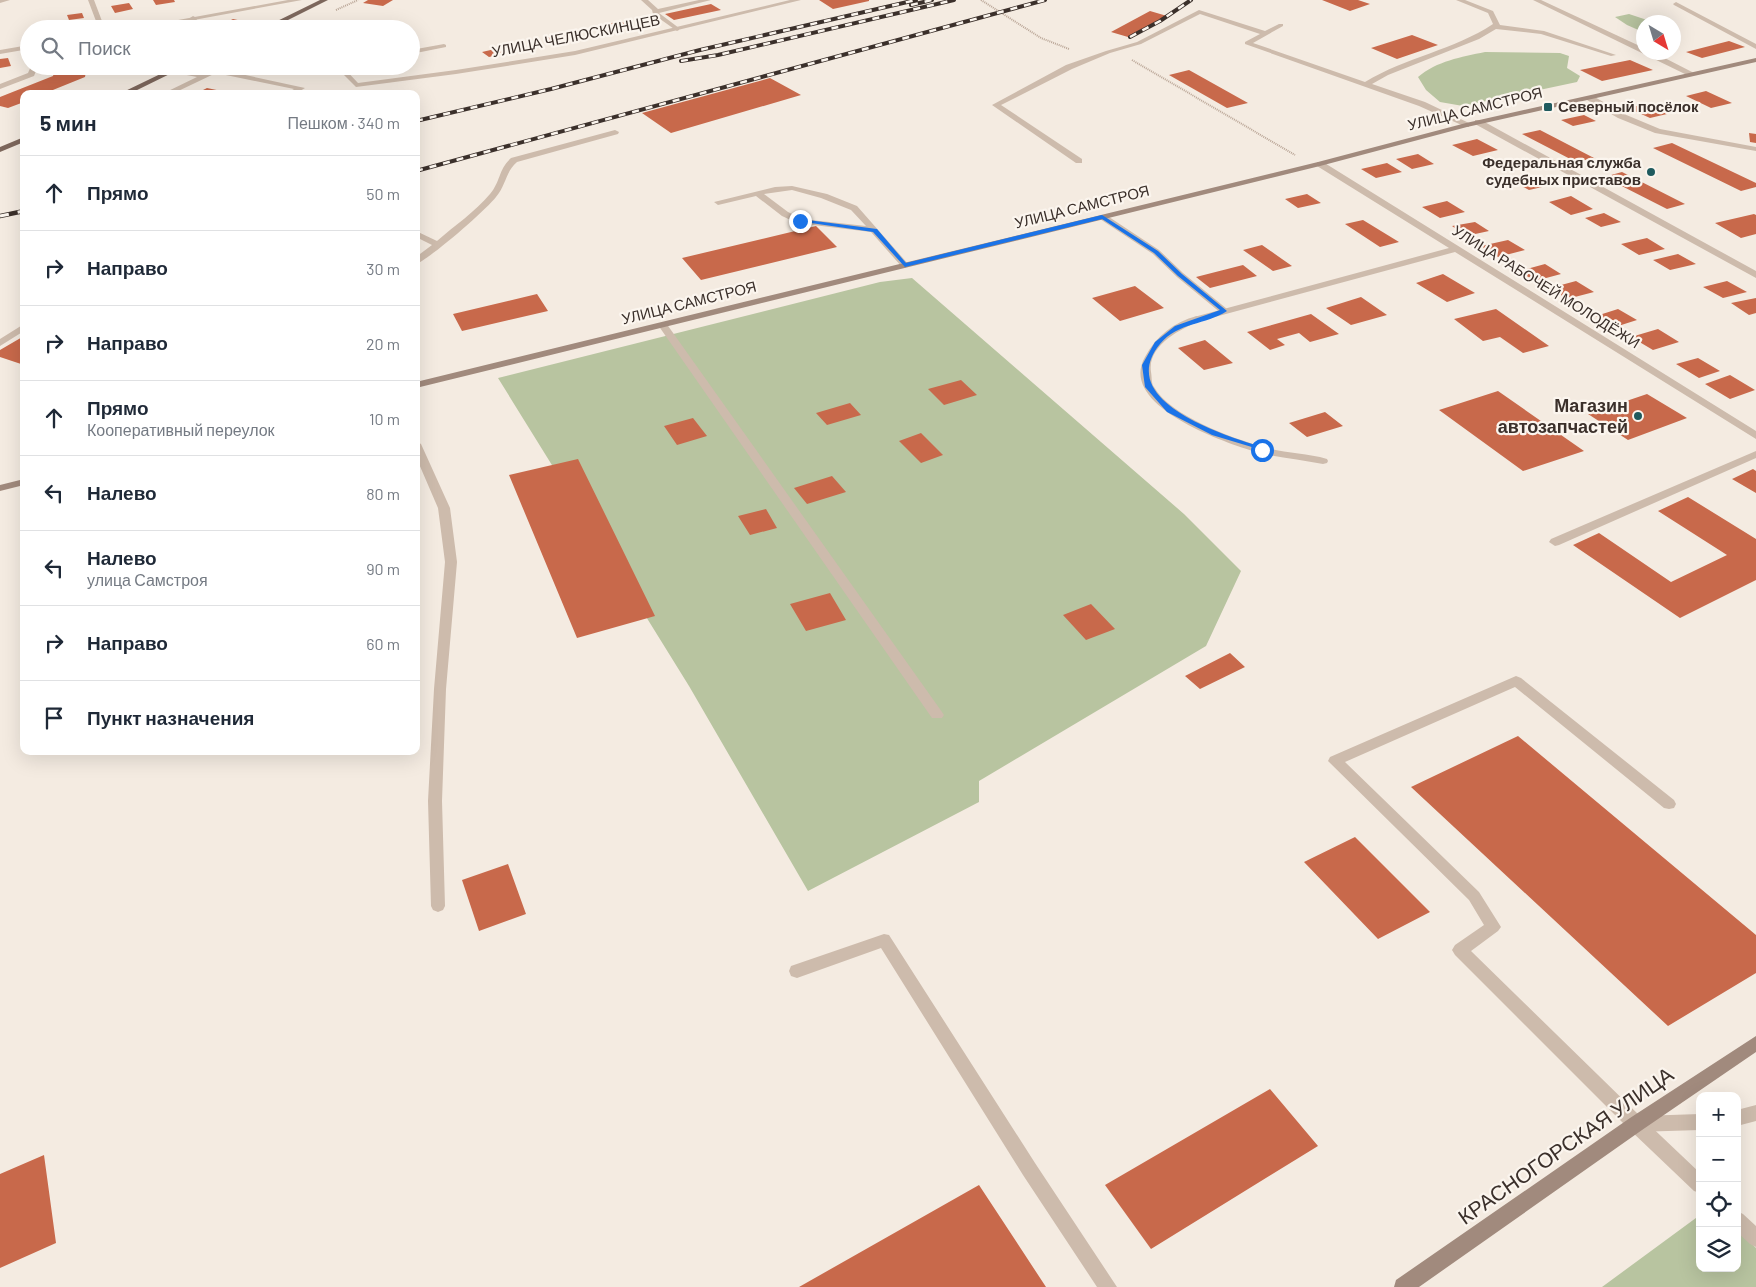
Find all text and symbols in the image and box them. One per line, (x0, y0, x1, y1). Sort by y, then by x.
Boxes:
street label: УЛИЦА ЧЕЛЮСКИНЦЕВ (490, 10, 661, 60)
north arrow (1636, 15, 1681, 60)
search box (20, 20, 420, 75)
icon: search (38, 34, 66, 62)
text: Поиск (78, 36, 131, 59)
street label: УЛИЦА САМСТРОЯ (1406, 83, 1544, 133)
place label: Северный посёлок (1558, 97, 1699, 115)
marker: Северный посёлок (1542, 101, 1554, 113)
text: 5 мин (40, 110, 97, 135)
text: Пешком · 340 m (287, 113, 400, 132)
place label: Федеральная служба судебных приставов (1482, 153, 1642, 188)
marker: Федеральная служба судебных приставов (1645, 166, 1657, 178)
icon: ahead (40, 179, 68, 207)
text: Прямо (87, 181, 149, 204)
street label: УЛИЦА САМСТРОЯ (1013, 181, 1151, 231)
text: 50 m (366, 184, 400, 203)
route end (789, 210, 812, 233)
street label: УЛИЦА РАБОЧЕЙ МОЛОДЁЖИ (1450, 221, 1644, 351)
icon: right (40, 254, 68, 282)
text: Направо (87, 256, 168, 279)
text: 30 m (366, 259, 400, 278)
street label: УЛИЦА САМСТРОЯ (620, 277, 758, 327)
icon: right (40, 329, 68, 357)
text: Направо (87, 331, 168, 354)
text: 20 m (366, 334, 400, 353)
place label: Магазин автозапчастей (1498, 394, 1628, 437)
text: Прямо (87, 396, 149, 419)
icon: ahead (40, 404, 68, 432)
text: 10 m (369, 409, 400, 428)
marker: Магазин автозапчастей (1632, 410, 1644, 422)
text: Кооперативный переулок (87, 420, 275, 439)
route start (1251, 439, 1274, 462)
icon: left (40, 479, 68, 507)
text: Налево (87, 481, 157, 504)
text: 80 m (366, 484, 400, 503)
text: Налево (87, 546, 157, 569)
icon: left (40, 554, 68, 582)
text: 90 m (366, 559, 400, 578)
text: улица Самстроя (87, 570, 208, 589)
icon: right (40, 629, 68, 657)
text: Направо (87, 631, 168, 654)
text: 60 m (366, 634, 400, 653)
icon: arrive (40, 704, 68, 732)
text: Пункт назначения (87, 706, 254, 729)
street label: КРАСНОГОРСКАЯ УЛИЦА (1453, 1061, 1678, 1229)
map controls (1696, 1092, 1741, 1272)
button: + (1696, 1092, 1741, 1137)
button: − (1696, 1137, 1741, 1182)
button: locate (1696, 1182, 1741, 1227)
button: layers (1696, 1227, 1741, 1272)

